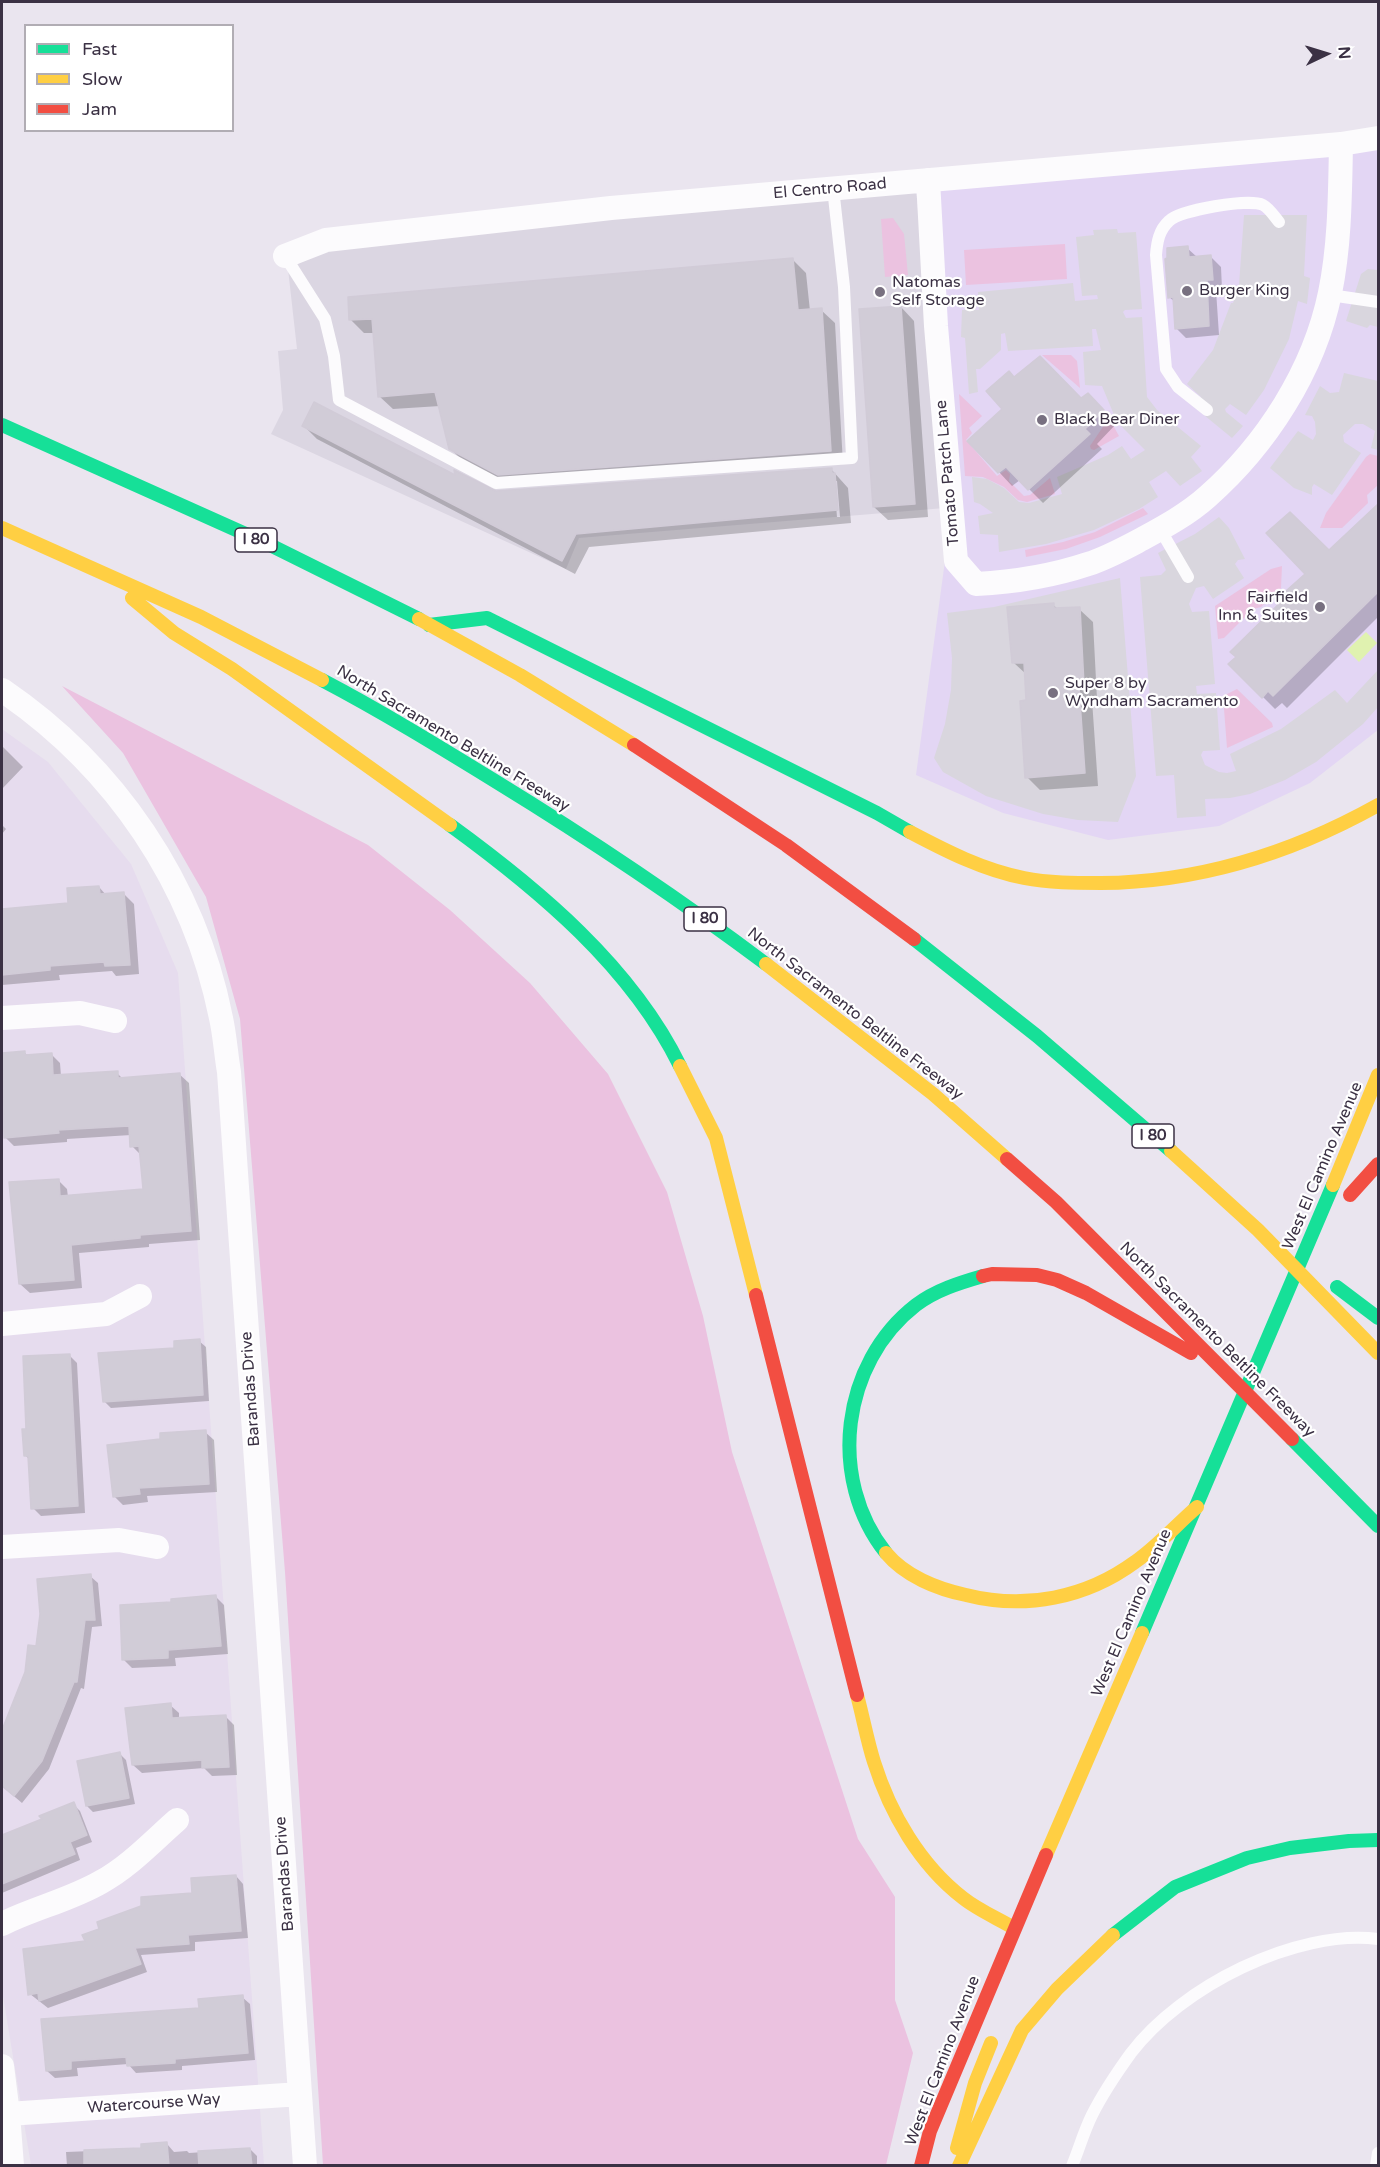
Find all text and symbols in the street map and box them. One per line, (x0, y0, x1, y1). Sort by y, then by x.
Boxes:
legend (24, 24, 234, 132)
north arrow (1296, 24, 1356, 84)
text: Fast (82, 38, 117, 60)
text: N (1334, 46, 1354, 60)
text: Slow (82, 68, 123, 90)
text: Jam (82, 98, 117, 120)
street label: El Centro Road (772, 174, 888, 204)
place label: Natomas Self Storage (892, 273, 985, 311)
place label: Burger King (1199, 281, 1290, 301)
marker: Burger King (1180, 284, 1194, 298)
marker: Natomas Self Storage (873, 285, 887, 299)
street label: Tomato Patch Lane (932, 399, 964, 547)
place label: Black Bear Diner (1054, 410, 1179, 430)
marker: Black Bear Diner (1035, 413, 1049, 427)
road number: I 80 (235, 528, 277, 552)
place label: Fairfield Inn & Suites (1218, 588, 1308, 626)
marker: Fairfield Inn & Suites (1313, 600, 1327, 614)
street label: North Sacramento Beltline Freeway (333, 662, 573, 816)
place label: Super 8 by Wyndham Sacramento (1065, 674, 1239, 712)
marker: Super 8 by Wyndham Sacramento (1046, 686, 1060, 700)
road number: I 80 (684, 907, 726, 931)
street label: North Sacramento Beltline Freeway (743, 924, 967, 1104)
street label: West El Camino Avenue (1279, 1079, 1367, 1253)
road number: I 80 (1132, 1124, 1174, 1148)
street label: North Sacramento Beltline Freeway (1115, 1238, 1319, 1442)
street label: Barandas Drive (237, 1331, 265, 1447)
street label: West El Camino Avenue (1088, 1526, 1176, 1700)
street label: Barandas Drive (271, 1816, 299, 1932)
street label: West El Camino Avenue (902, 1973, 984, 2149)
street label: Watercourse Way (87, 2090, 221, 2118)

